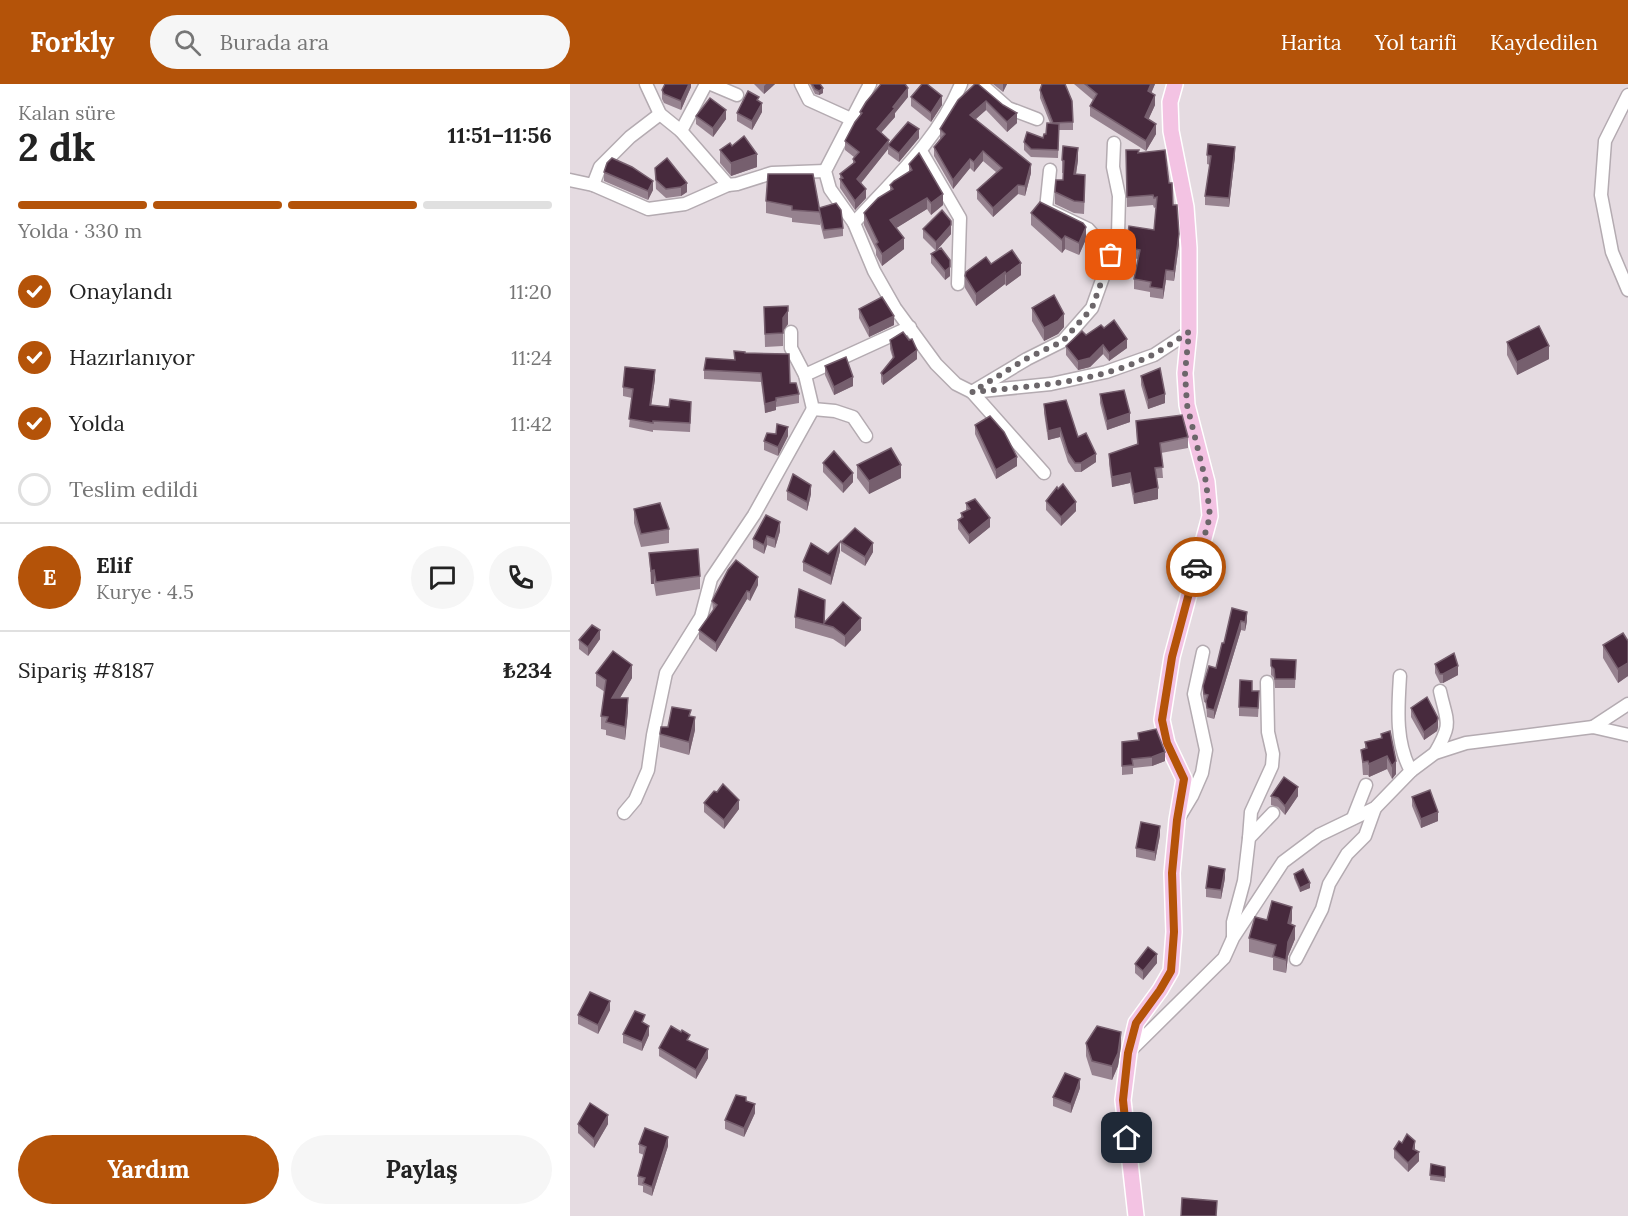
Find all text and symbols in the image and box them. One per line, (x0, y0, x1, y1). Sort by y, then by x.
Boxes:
search box (150, 15, 570, 69)
text: Forkly (30, 24, 114, 60)
icon: search (171, 26, 204, 59)
text: Burada ara (219, 28, 329, 56)
text: Harita (1281, 29, 1342, 56)
text: Yol tarifi (1375, 29, 1457, 56)
text: Kaydedilen (1490, 29, 1598, 56)
text: Kalan süre (18, 100, 116, 125)
text: 11:51–11:56 (448, 121, 552, 149)
text: 2 dk (18, 122, 95, 172)
text: Yolda · 330 m (18, 218, 142, 243)
pin (1085, 229, 1136, 280)
icon: bag (1094, 238, 1127, 271)
icon: check (18, 275, 51, 308)
text: Onaylandı (69, 277, 173, 305)
text: 11:20 (509, 279, 552, 304)
icon: check (18, 341, 51, 374)
text: Hazırlanıyor (69, 343, 195, 371)
text: 11:24 (511, 345, 552, 370)
icon: check (18, 407, 51, 440)
text: Yolda (69, 409, 125, 437)
text: 11:42 (511, 411, 552, 436)
text: Teslim edildi (69, 475, 198, 503)
courier (1166, 537, 1226, 597)
button: chat (411, 546, 474, 609)
button: phone (489, 546, 552, 609)
text: Elif (96, 551, 132, 579)
icon: car (1180, 551, 1213, 584)
text: E (43, 563, 56, 591)
text: Kurye · 4.5 (96, 579, 194, 604)
text: Sipariş #8187 (18, 656, 154, 684)
text: ₺234 (503, 656, 552, 684)
pin (1101, 1112, 1152, 1163)
icon: home (1110, 1121, 1143, 1154)
button: Yardım (18, 1135, 279, 1204)
button: Paylaş (291, 1135, 552, 1204)

